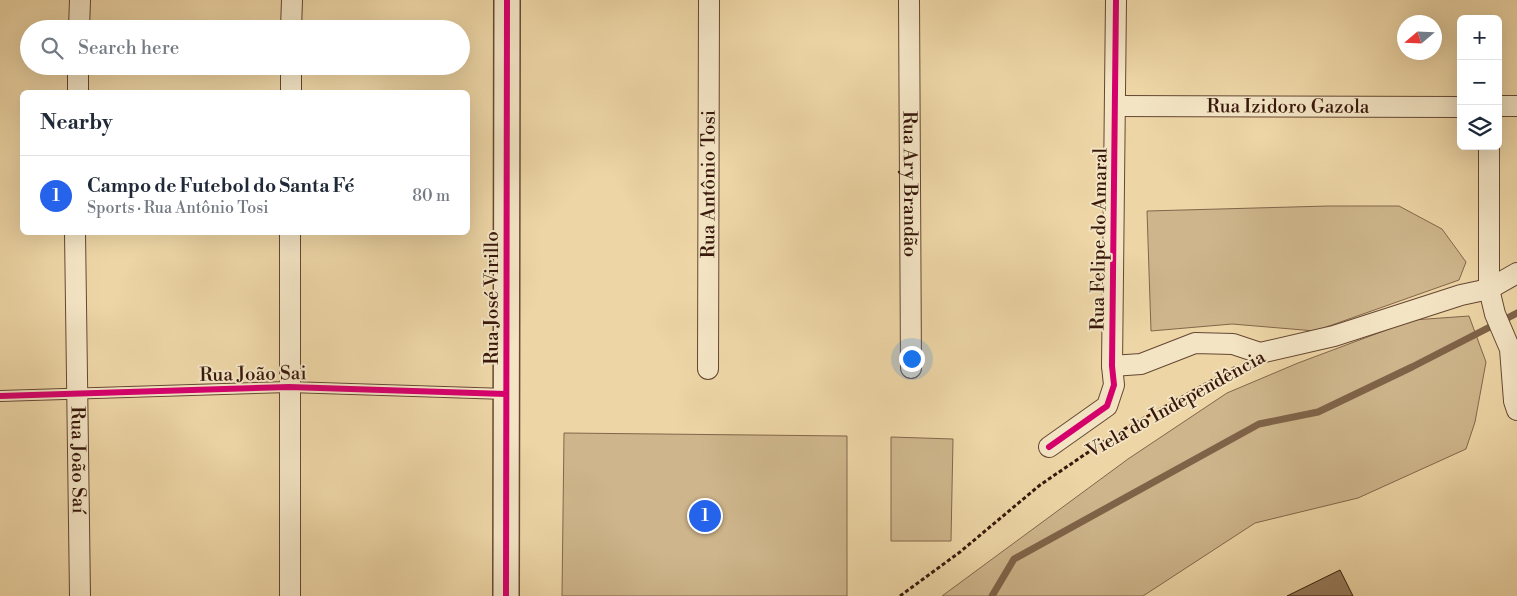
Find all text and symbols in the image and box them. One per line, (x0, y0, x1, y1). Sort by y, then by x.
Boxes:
north arrow (1397, 15, 1442, 60)
map controls (1457, 15, 1502, 150)
button: + (1457, 15, 1502, 60)
search box (20, 20, 470, 75)
icon: search (38, 34, 66, 62)
text: Search here (78, 36, 179, 60)
button: − (1457, 60, 1502, 105)
street label: Rua Izidoro Gazola (1207, 94, 1370, 119)
button: layers (1457, 105, 1502, 150)
text: Nearby (40, 110, 113, 136)
street label: Rua Antônio Tosi (696, 110, 721, 258)
street label: Rua Ary Brandão (898, 111, 922, 257)
street label: Rua Felipe do Amaral (1085, 147, 1113, 331)
text: Campo de Futebol do Santa Fé (87, 174, 354, 198)
text: 1 (52, 186, 60, 206)
text: 80 m (412, 186, 450, 206)
text: Sports · Rua Antônio Tosi (87, 198, 268, 218)
street label: Rua José Virillo (480, 231, 504, 365)
street label: Viela do Independência (1081, 345, 1270, 464)
your location (899, 346, 925, 372)
street label: Rua João Sai (199, 361, 307, 387)
street label: Rua João Saí (65, 406, 91, 515)
pin: 1 (689, 497, 721, 535)

